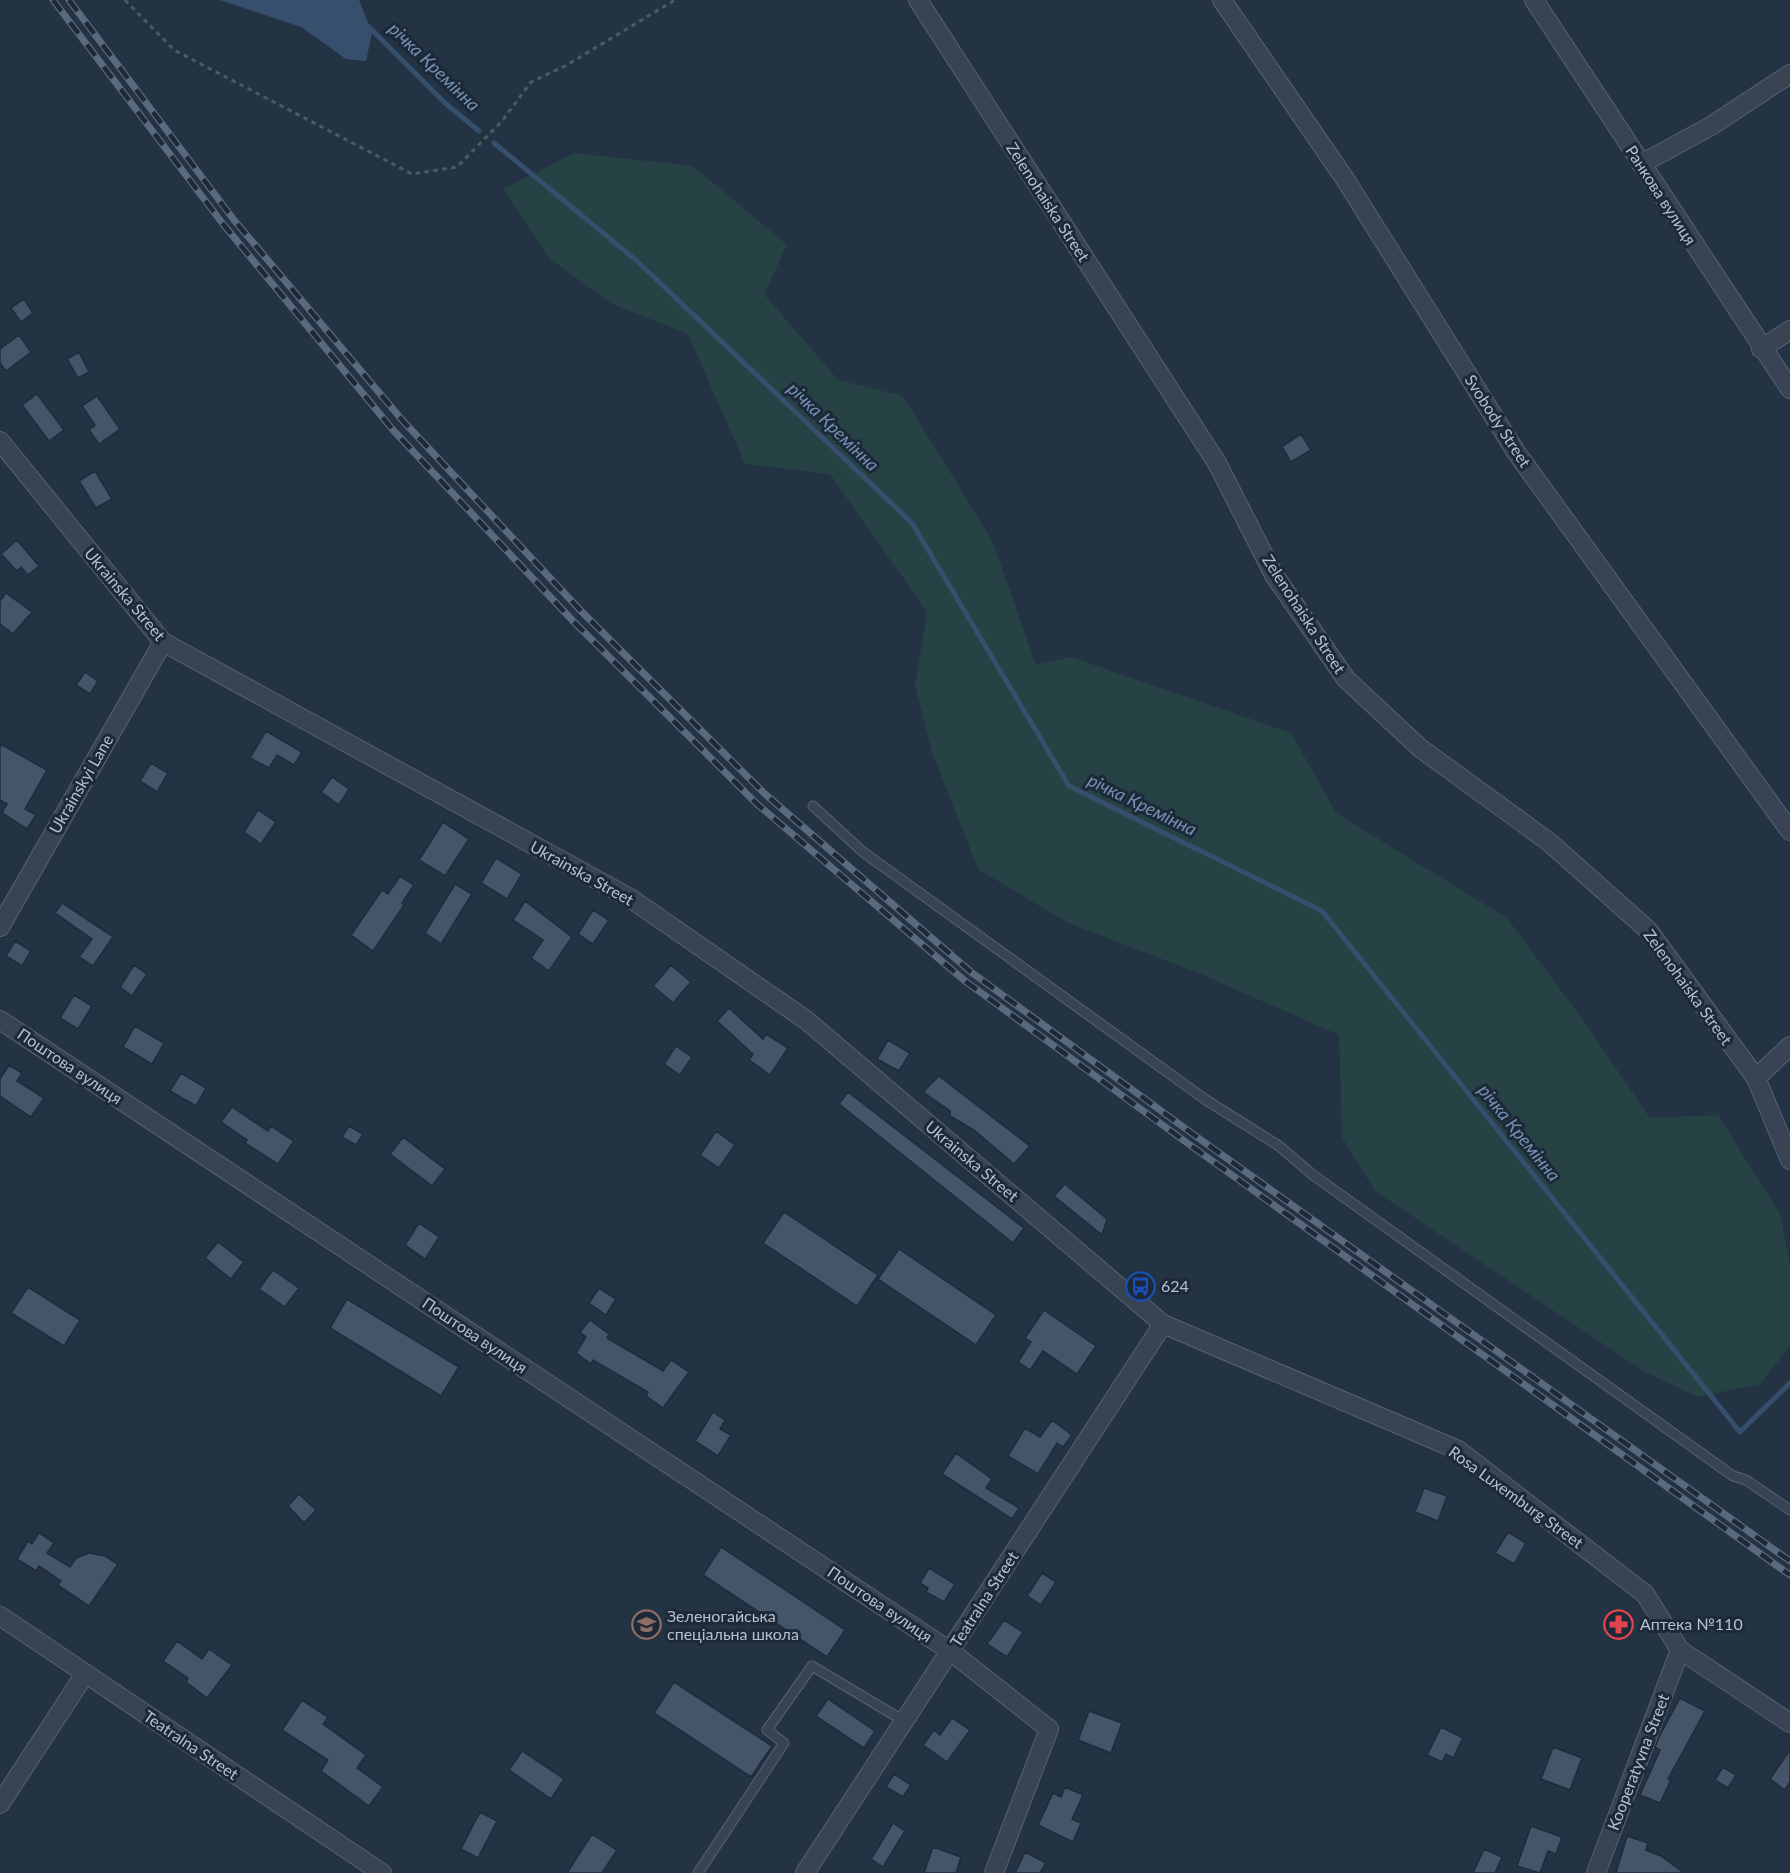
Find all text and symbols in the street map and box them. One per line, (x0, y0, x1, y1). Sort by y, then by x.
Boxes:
water label: річка Кремінна (385, 17, 485, 115)
street label: Zelenohaiska Street (1003, 139, 1094, 265)
street label: Ранкова вулиця (1622, 141, 1701, 248)
street label: Svobody Street (1461, 371, 1536, 471)
water label: річка Кремінна (784, 377, 884, 475)
street label: Ukrainska Street (81, 543, 170, 644)
street label: Zelenohaiska Street (1259, 551, 1350, 677)
street label: Ukrainskyi Lane (45, 731, 117, 837)
water label: річка Кремінна (1084, 768, 1200, 840)
street label: Ukrainska Street (527, 836, 638, 909)
street label: Zelenohaiska Street (1640, 925, 1737, 1048)
street label: Поштова вулиця (14, 1024, 126, 1108)
water label: річка Кремінна (1474, 1080, 1566, 1185)
street label: Ukrainska Street (922, 1116, 1023, 1205)
bus stop icon: 624 (1124, 1270, 1156, 1302)
place label: 624 (1161, 1276, 1189, 1295)
street label: Поштова вулиця (419, 1293, 531, 1377)
street label: Rosa Luxemburg Street (1445, 1441, 1587, 1552)
street label: Teatralna Street (946, 1547, 1022, 1650)
street label: Поштова вулиця (824, 1562, 936, 1646)
place label: Зеленогайська спеціальна школа (667, 1606, 799, 1643)
pharmacy icon: Аптека №110 (1603, 1608, 1635, 1640)
school or university icon: Зеленогайська спеціальна школа (630, 1609, 662, 1641)
place label: Аптека №110 (1640, 1614, 1743, 1633)
street label: Kooperatyvna Street (1603, 1691, 1672, 1833)
street label: Teatralna Street (140, 1706, 242, 1783)

